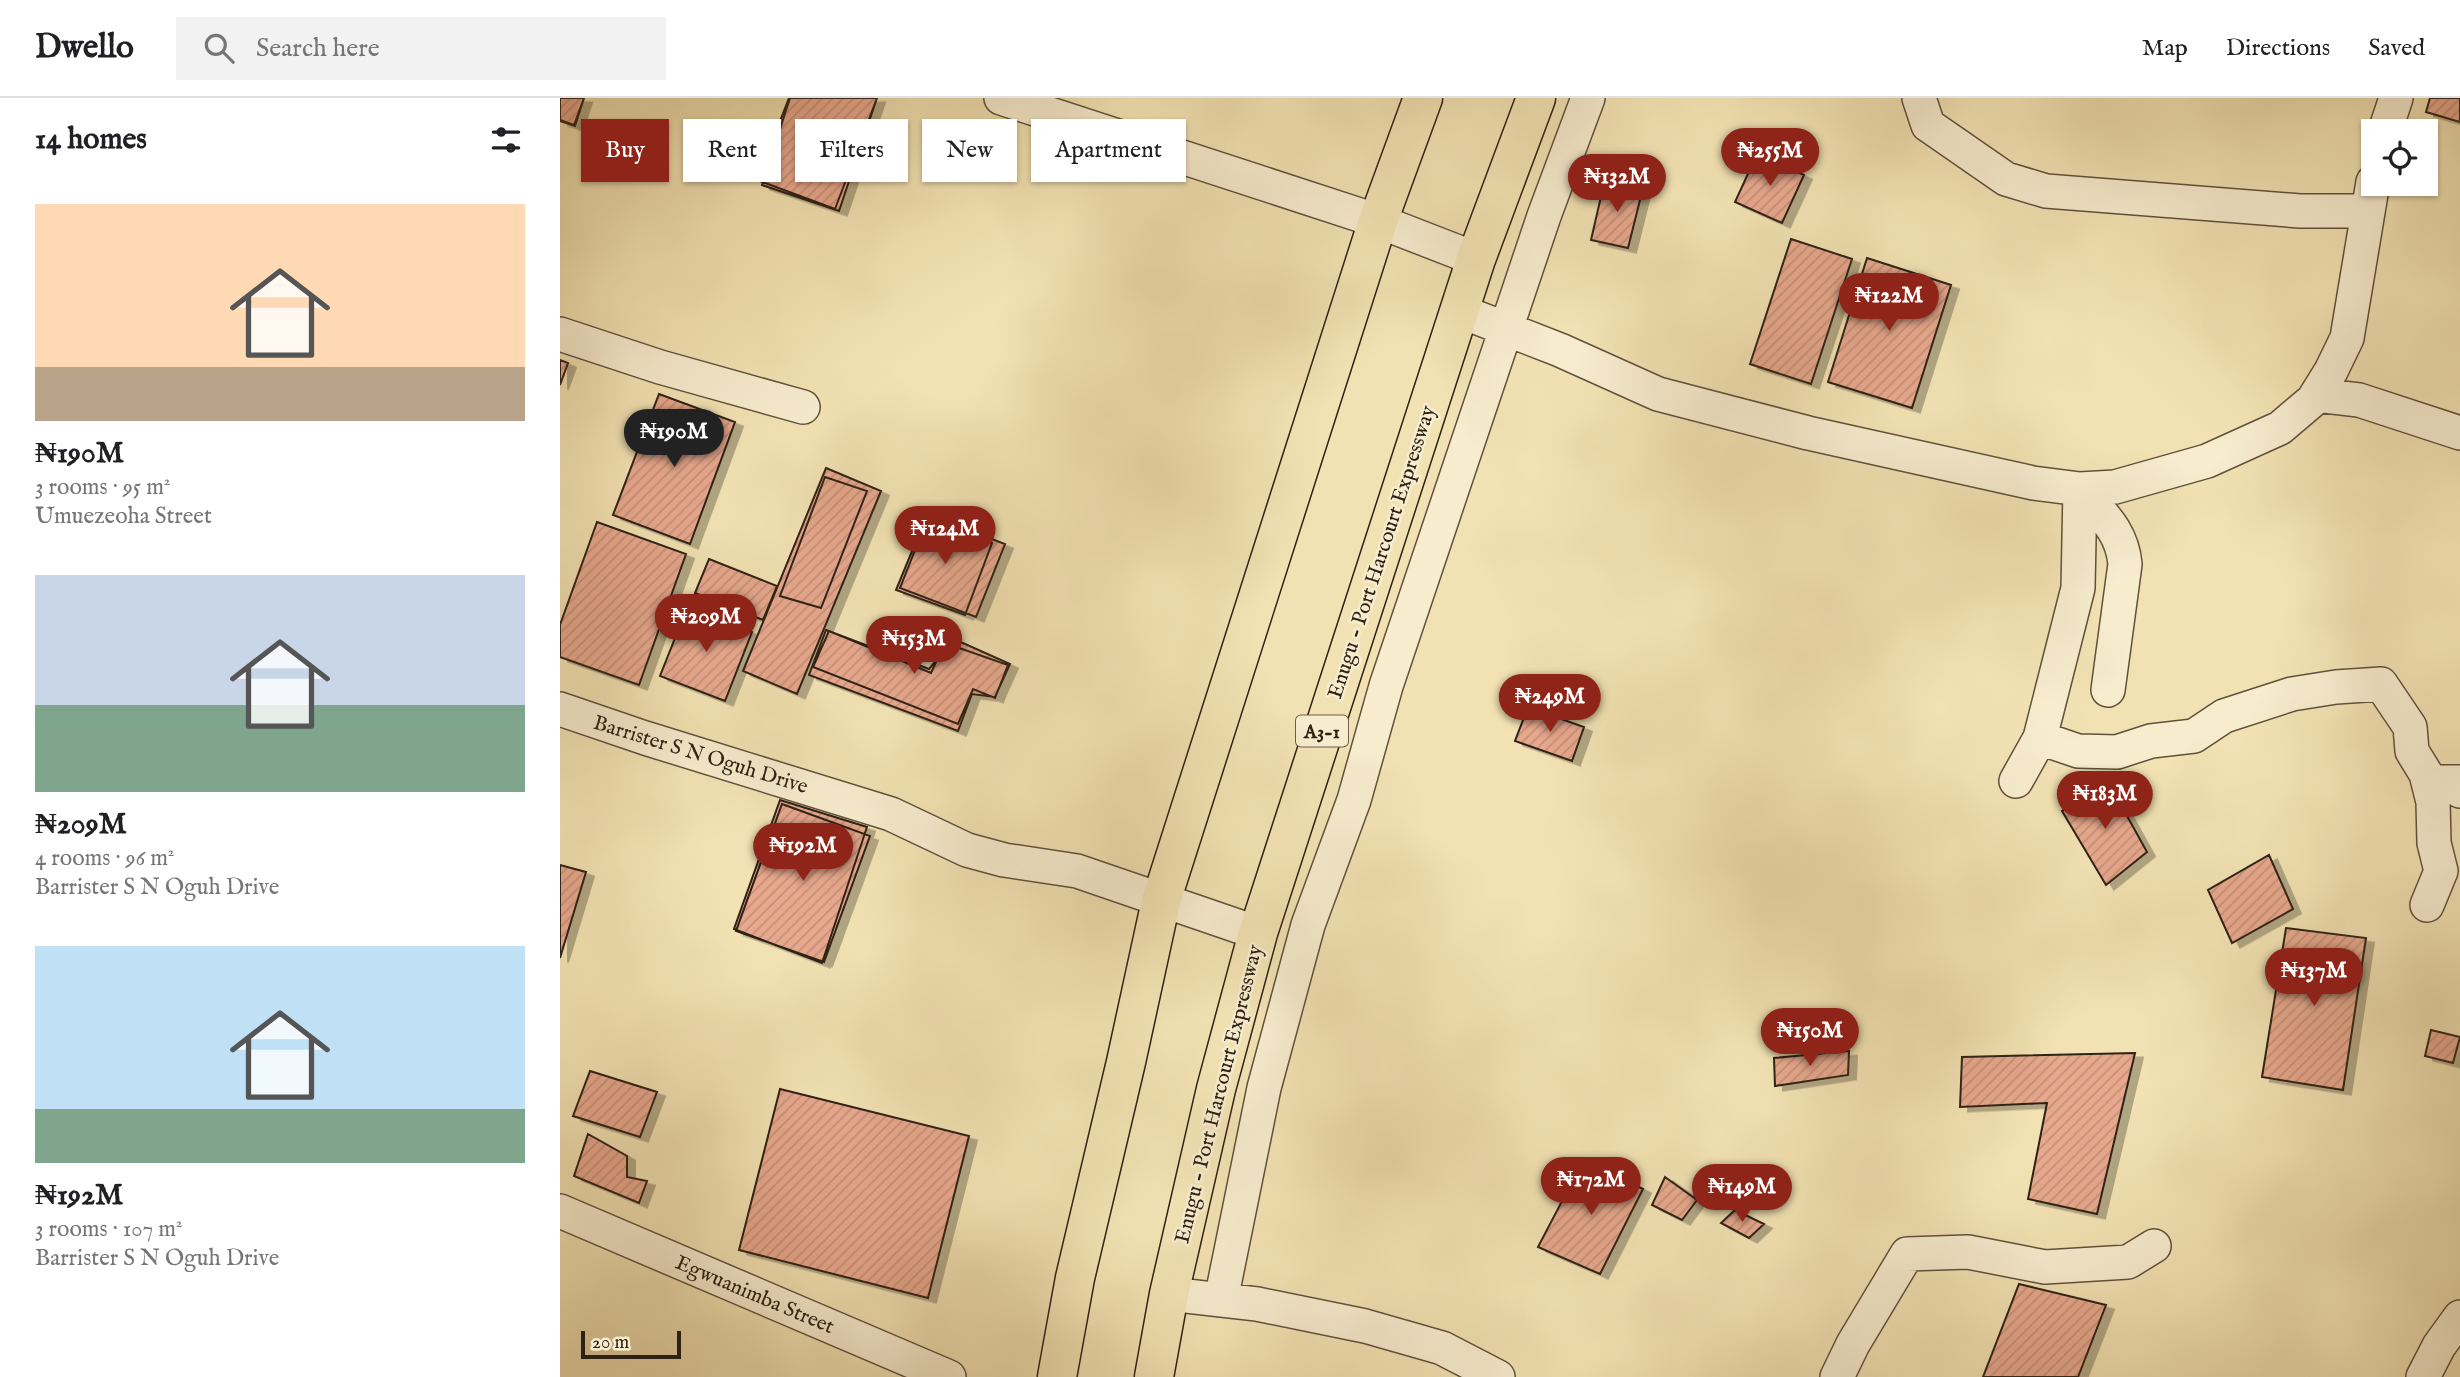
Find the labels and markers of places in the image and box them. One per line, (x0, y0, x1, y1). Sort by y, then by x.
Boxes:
pin: ₦255M (1721, 129, 1819, 188)
pin: ₦132M (1568, 155, 1666, 214)
pin: ₦122M (1840, 274, 1938, 333)
pin: ₦190M (625, 410, 723, 469)
pin: ₦124M (896, 506, 994, 566)
pin: ₦209M (657, 594, 755, 654)
pin: ₦153M (865, 616, 963, 676)
pin: ₦249M (1501, 674, 1599, 734)
pin: ₦183M (2056, 772, 2154, 831)
pin: ₦192M (754, 824, 852, 883)
pin: ₦137M (2265, 948, 2363, 1008)
pin: ₦150M (1761, 1009, 1859, 1068)
pin: ₦172M (1542, 1158, 1640, 1217)
pin: ₦149M (1693, 1164, 1791, 1224)

